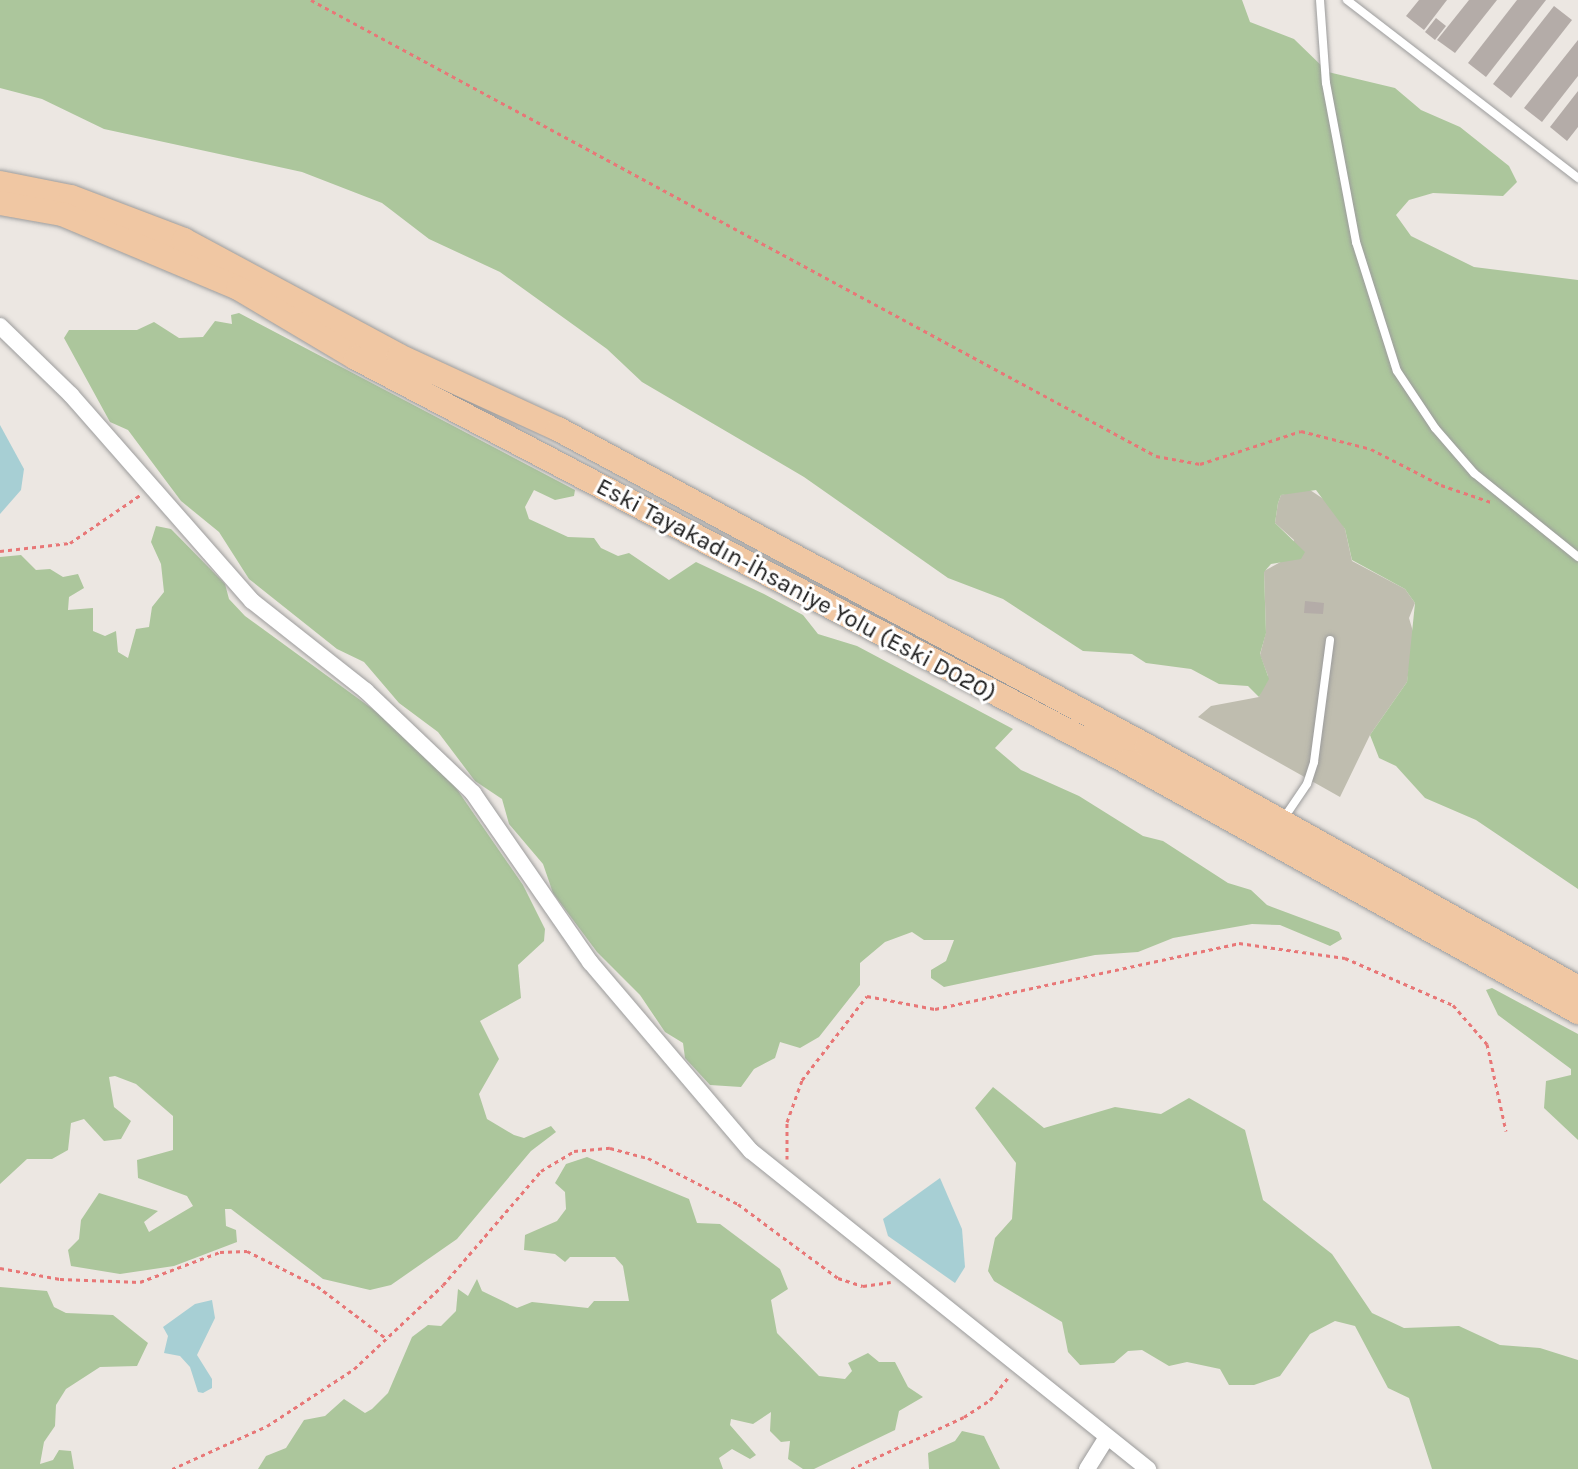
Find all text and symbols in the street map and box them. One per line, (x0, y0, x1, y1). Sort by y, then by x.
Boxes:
street label: Eski Tayakadın-İhsaniye Yolu (Eski D020) (591, 472, 1001, 708)

